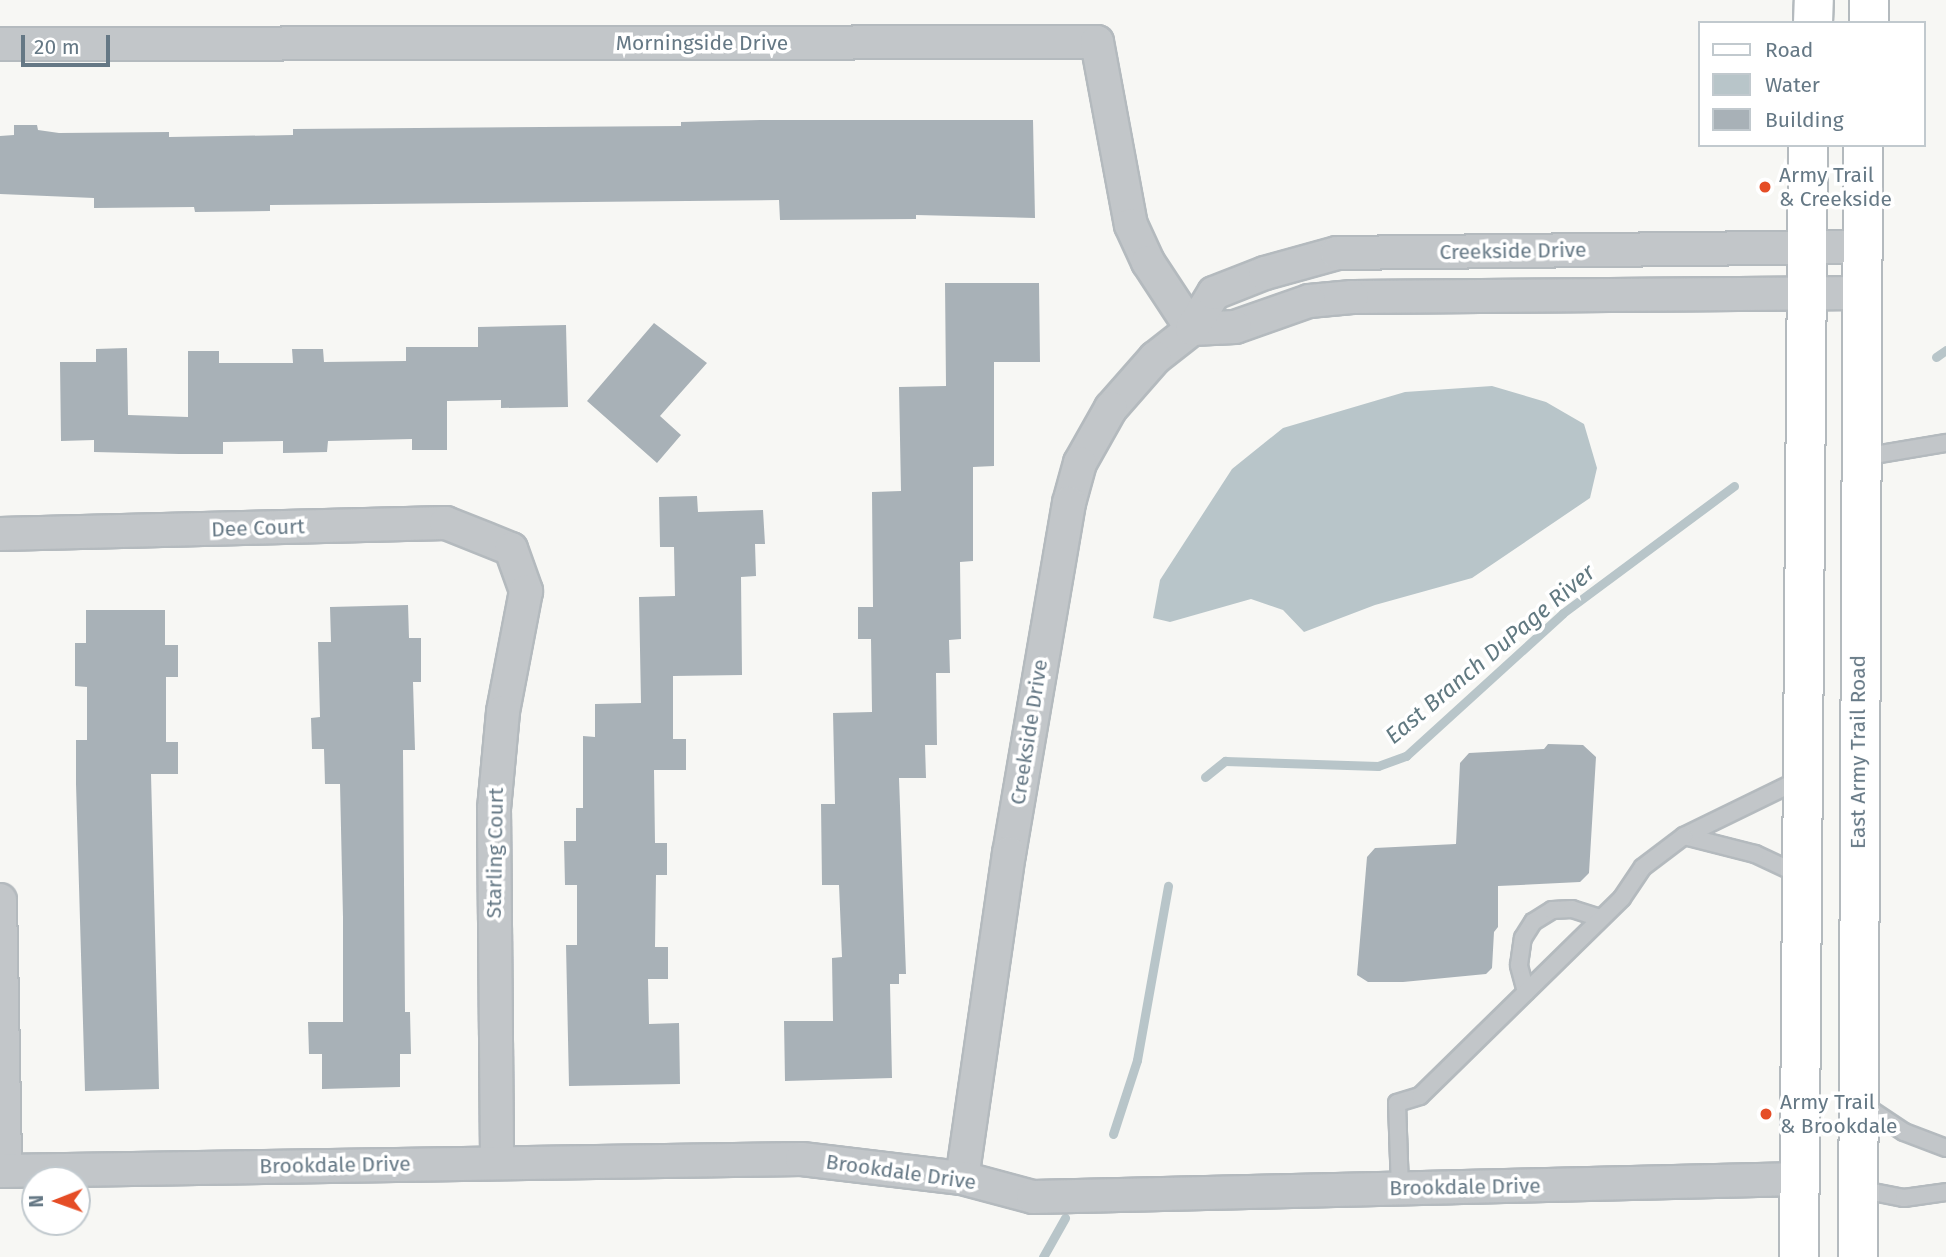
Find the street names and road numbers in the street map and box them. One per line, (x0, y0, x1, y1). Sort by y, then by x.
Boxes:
street label: Morningside Drive (616, 30, 788, 56)
street label: Creekside Drive (1439, 237, 1587, 265)
street label: Dee Court (211, 514, 305, 542)
street label: East Army Trail Road (1845, 655, 1871, 849)
street label: Creekside Drive (1005, 657, 1053, 807)
street label: Starling Court (481, 787, 509, 919)
street label: Brookdale Drive (824, 1149, 978, 1195)
street label: Brookdale Drive (259, 1151, 411, 1179)
street label: Brookdale Drive (1389, 1173, 1541, 1201)

